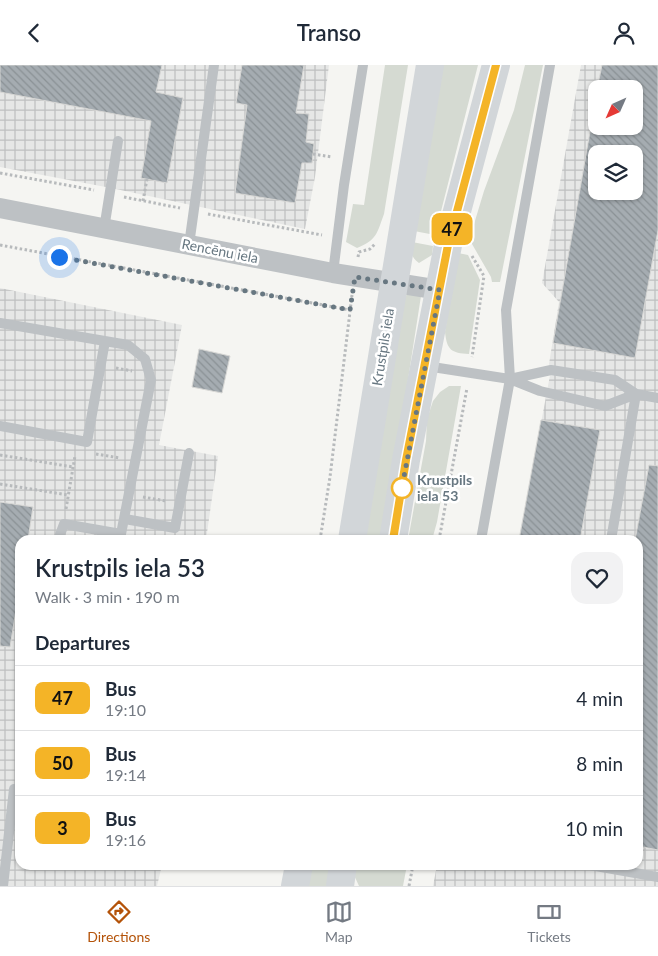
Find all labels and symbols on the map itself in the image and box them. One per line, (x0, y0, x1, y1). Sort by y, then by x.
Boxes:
north arrow (588, 80, 642, 135)
line badge: 47 (430, 213, 474, 245)
street label: Rencēnu iela (180, 235, 260, 266)
your location (47, 245, 72, 270)
street label: Krustpils iela (368, 307, 397, 387)
place label: Krustpils iela 53 (417, 471, 472, 504)
marker: Krustpils iela 53 (391, 477, 413, 499)

